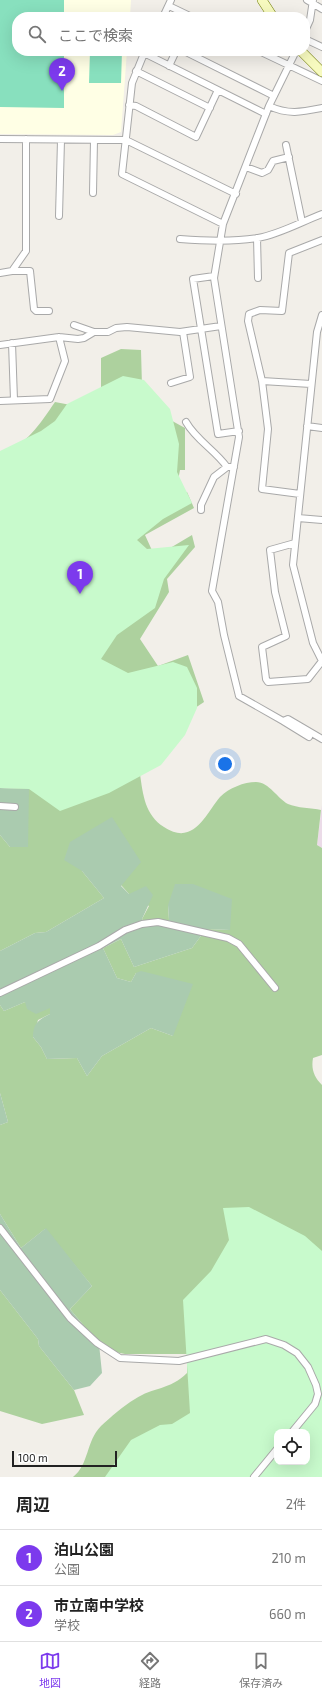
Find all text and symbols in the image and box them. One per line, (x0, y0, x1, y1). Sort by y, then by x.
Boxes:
search box (12, 12, 310, 56)
icon: search (26, 23, 48, 45)
text: ここで検索 (58, 26, 133, 44)
pin: 2 (49, 58, 75, 91)
pin: 1 (67, 561, 93, 594)
your location (215, 754, 235, 774)
map controls (274, 1429, 310, 1465)
button: locate (274, 1429, 310, 1465)
scale bar (12, 1449, 117, 1468)
text: 100 m (18, 1451, 48, 1464)
text: 周辺 (16, 1494, 50, 1514)
text: 2件 (286, 1496, 306, 1512)
text: 泊山公園 (54, 1540, 114, 1558)
text: 1 (26, 1550, 32, 1566)
text: 210 m (271, 1550, 306, 1566)
text: 公園 (54, 1561, 80, 1577)
text: 市立南中学校 (54, 1596, 144, 1614)
text: 2 (25, 1606, 33, 1622)
text: 660 m (269, 1606, 306, 1622)
text: 学校 (54, 1617, 80, 1633)
tab: 地図 (39, 1650, 61, 1690)
tab: 経路 (139, 1650, 161, 1690)
tab: 保存済み (239, 1650, 283, 1690)

